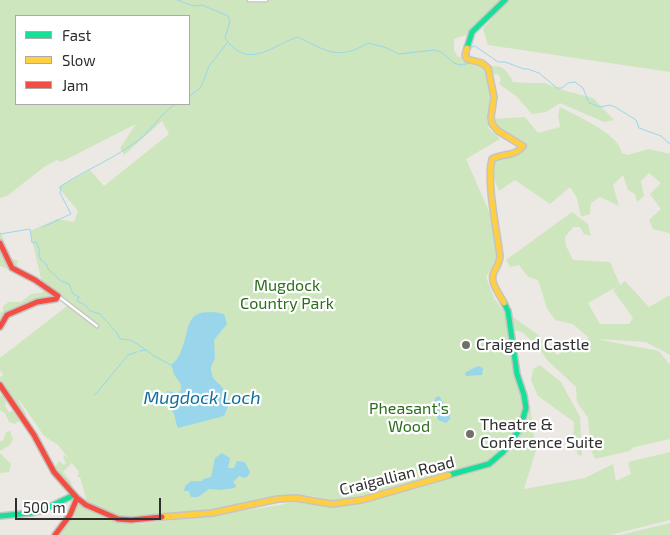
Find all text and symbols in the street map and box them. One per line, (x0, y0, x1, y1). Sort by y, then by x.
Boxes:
legend (15, 15, 190, 105)
text: Fast (62, 26, 91, 44)
text: Slow (62, 51, 96, 69)
text: Jam (62, 76, 88, 94)
park label: Mugdock Country Park (240, 276, 334, 314)
place label: Craigend Castle (476, 335, 589, 355)
marker: Craigend Castle (460, 339, 472, 351)
water label: Mugdock Loch (143, 387, 261, 409)
park label: Pheasant's Wood (369, 399, 449, 437)
place label: Theatre & Conference Suite (480, 415, 603, 453)
marker: Theatre & Conference Suite (464, 428, 476, 440)
street label: Craigallian Road (337, 452, 457, 500)
scale bar (18, 488, 164, 520)
text: 500 m (23, 498, 66, 516)

